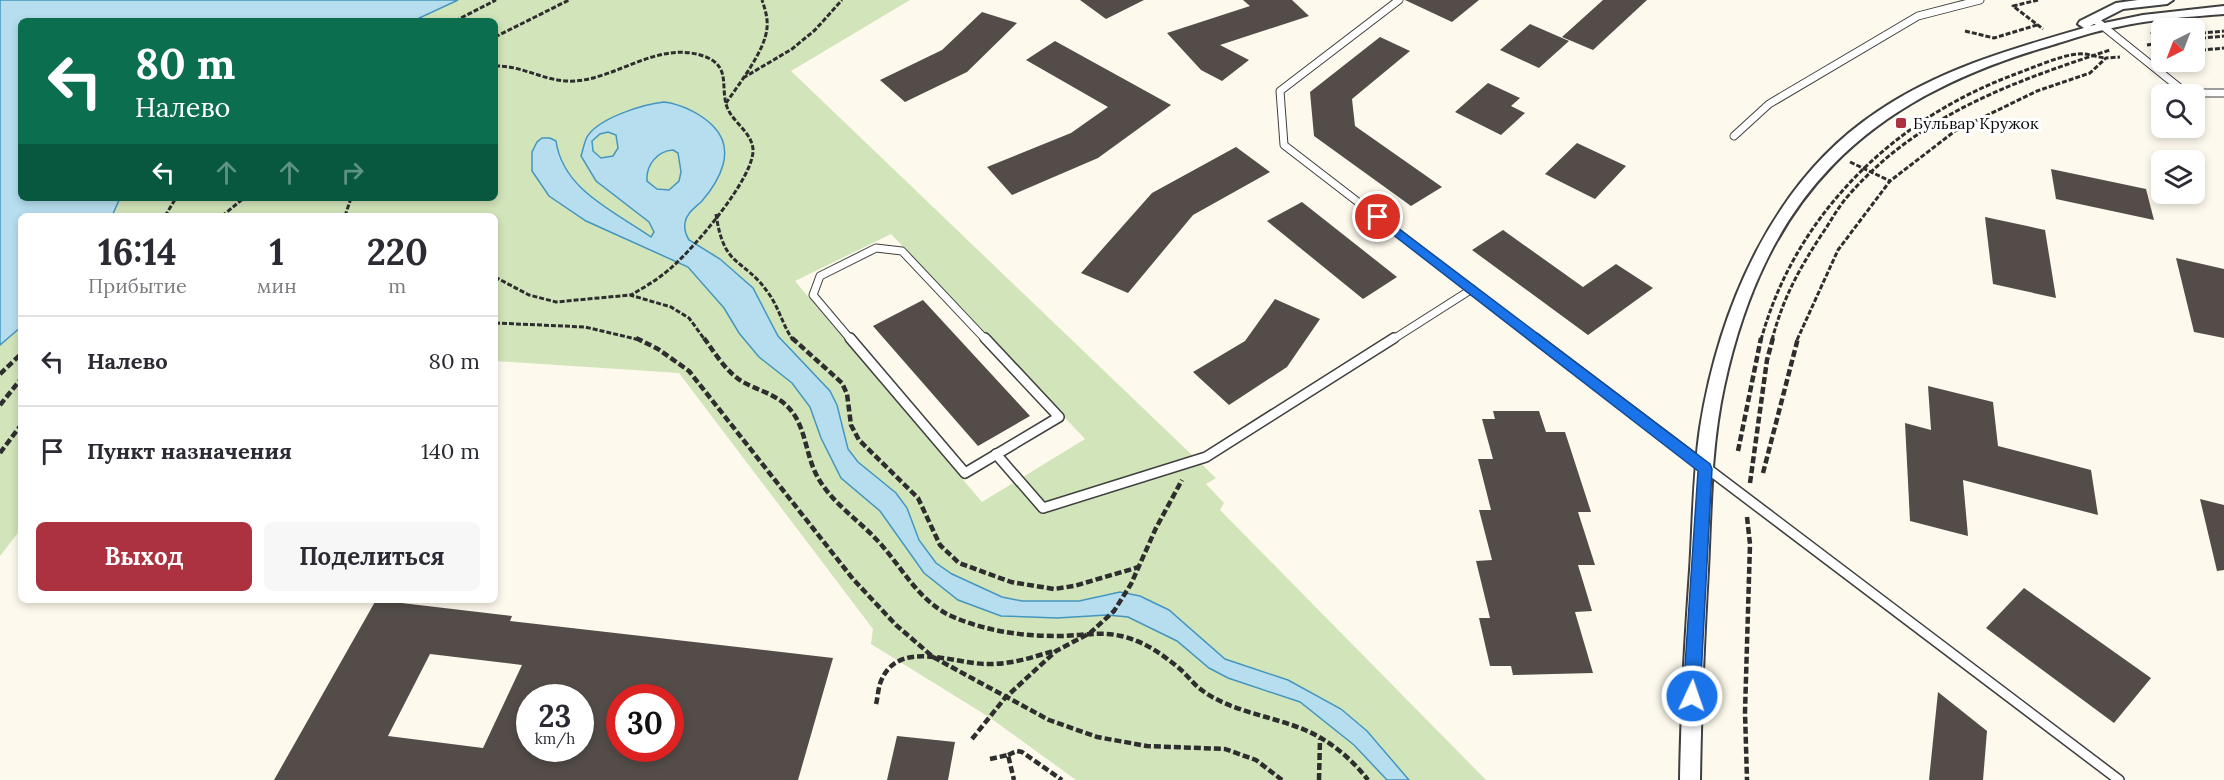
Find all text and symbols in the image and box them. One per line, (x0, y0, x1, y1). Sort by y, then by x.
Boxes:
north arrow (2151, 18, 2205, 72)
map controls (2151, 18, 2205, 204)
text: 80 m (135, 37, 235, 91)
icon: left (36, 42, 114, 120)
button: search (2151, 84, 2205, 138)
text: Налево (135, 90, 230, 124)
place label: Бульвар Кружок (1913, 113, 2039, 133)
marker: Бульвар Кружок (1894, 116, 1908, 130)
button: layers (2151, 150, 2205, 204)
icon: left (147, 156, 180, 189)
icon: ahead (210, 156, 243, 189)
icon: ahead (273, 156, 306, 189)
icon: right (336, 156, 369, 189)
pin (1352, 191, 1403, 242)
icon: arrive (1361, 200, 1394, 233)
text: 16:14 (98, 229, 177, 275)
text: 1 (269, 229, 284, 275)
text: 220 (367, 229, 428, 275)
text: Прибытие (88, 273, 187, 298)
text: мин (257, 273, 297, 298)
text: m (388, 273, 406, 298)
icon: left (36, 345, 69, 378)
text: Налево (87, 347, 168, 375)
text: 80 m (429, 347, 480, 375)
icon: arrive (36, 435, 69, 468)
text: Пункт назначения (87, 437, 292, 465)
text: 140 m (421, 437, 480, 465)
button: Выход (36, 522, 252, 591)
button: Поделиться (264, 522, 480, 591)
position arrow (1660, 664, 1724, 728)
speed limit sign: 30 (606, 684, 684, 762)
text: 23 (539, 697, 571, 735)
text: km/h (535, 729, 575, 748)

